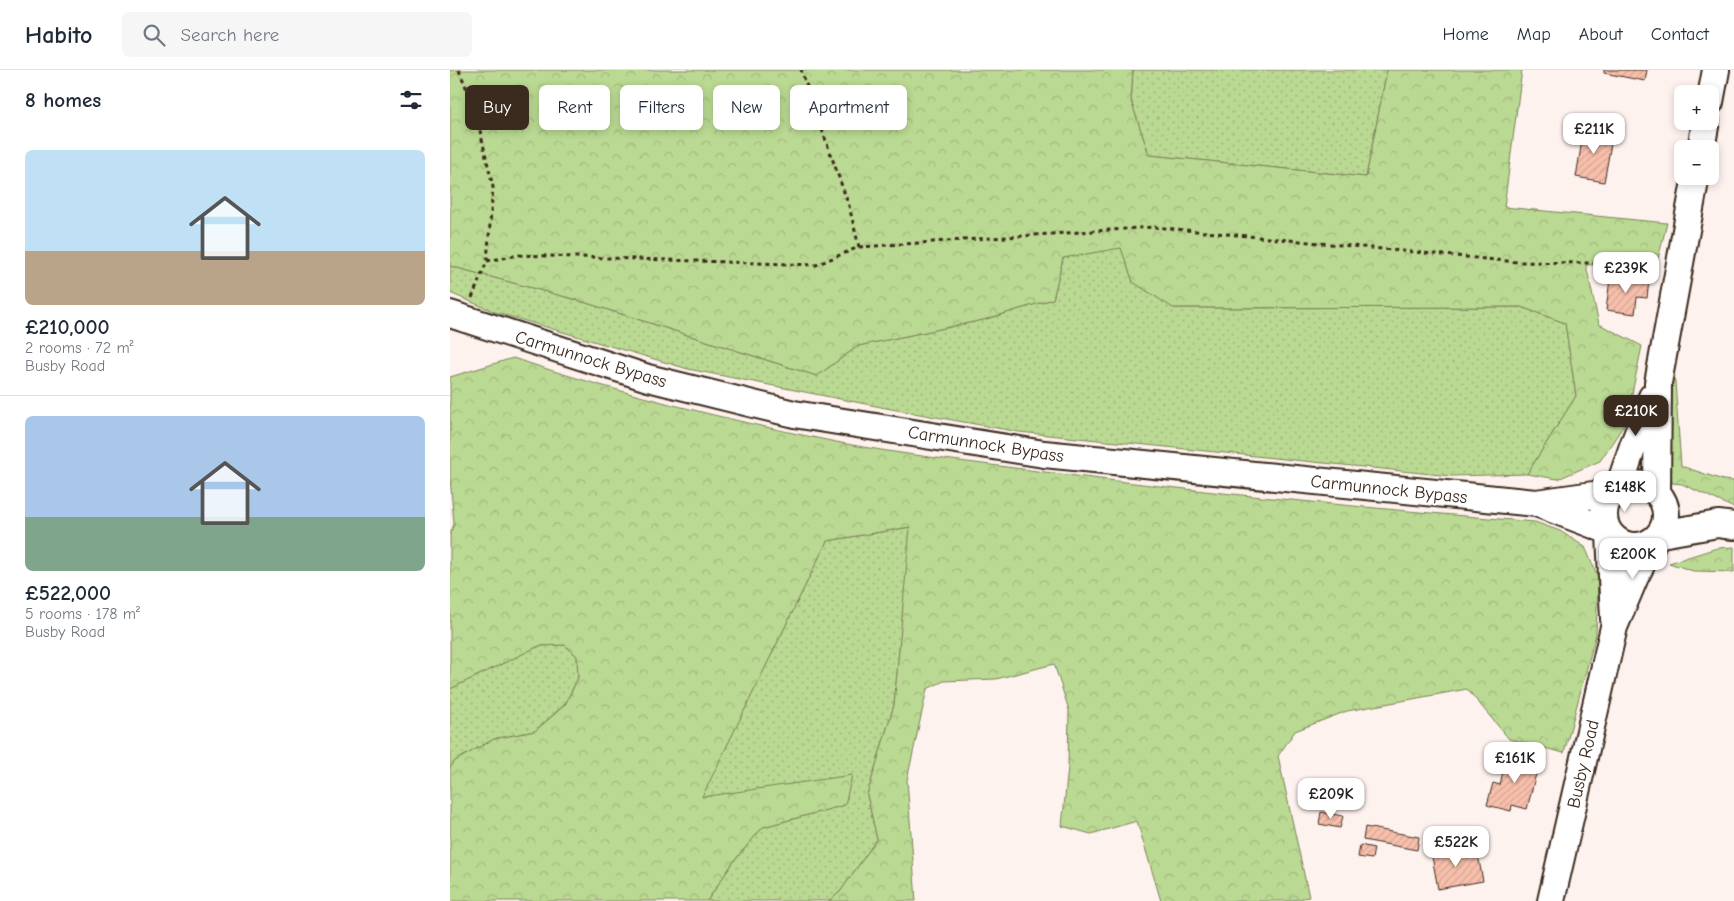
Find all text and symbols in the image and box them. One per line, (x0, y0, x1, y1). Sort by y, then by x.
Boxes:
search box (122, 12, 472, 57)
text: Habito (25, 21, 92, 49)
icon: search (140, 21, 168, 49)
text: Search here (180, 24, 279, 46)
text: Home (1442, 24, 1489, 45)
text: Map (1517, 24, 1551, 45)
text: About (1579, 24, 1623, 45)
text: Contact (1651, 24, 1709, 45)
chip: Buy (465, 85, 529, 130)
chip: Rent (539, 85, 610, 130)
chip: Filters (620, 85, 703, 130)
chip: New (713, 85, 780, 130)
chip: Apartment (790, 85, 907, 130)
map controls (1674, 85, 1719, 185)
button: + (1674, 85, 1719, 130)
icon: filters (397, 86, 425, 114)
text: 8 homes (25, 88, 101, 112)
pin: £211K (1559, 112, 1629, 155)
text: £211K (1574, 120, 1614, 138)
button: − (1674, 140, 1719, 185)
icon: home (180, 183, 270, 273)
pin: £239K (1591, 252, 1661, 294)
text: £239K (1604, 259, 1648, 277)
text: £210,000 (25, 315, 110, 339)
street label: Carmunnock Bypass (513, 326, 669, 393)
text: 2 rooms · 72 m² (25, 339, 134, 357)
text: Busby Road (25, 357, 105, 375)
pin: £210K (1601, 394, 1671, 437)
text: £210K (1615, 402, 1657, 420)
street label: Carmunnock Bypass (907, 422, 1065, 467)
icon: home (180, 448, 270, 538)
pin: £148K (1590, 470, 1660, 513)
street label: Carmunnock Bypass (1310, 471, 1468, 508)
text: £148K (1604, 478, 1646, 496)
pin: £200K (1598, 538, 1668, 580)
text: £200K (1610, 545, 1656, 563)
text: £522,000 (25, 581, 111, 605)
text: 5 rooms · 178 m² (25, 605, 140, 623)
text: Busby Road (25, 623, 105, 641)
street label: Busby Road (1563, 718, 1604, 810)
pin: £161K (1480, 742, 1550, 784)
text: £161K (1495, 749, 1535, 767)
pin: £209K (1296, 778, 1366, 820)
text: £209K (1308, 785, 1354, 803)
pin: £522K (1421, 826, 1491, 868)
text: £522K (1434, 833, 1478, 851)

